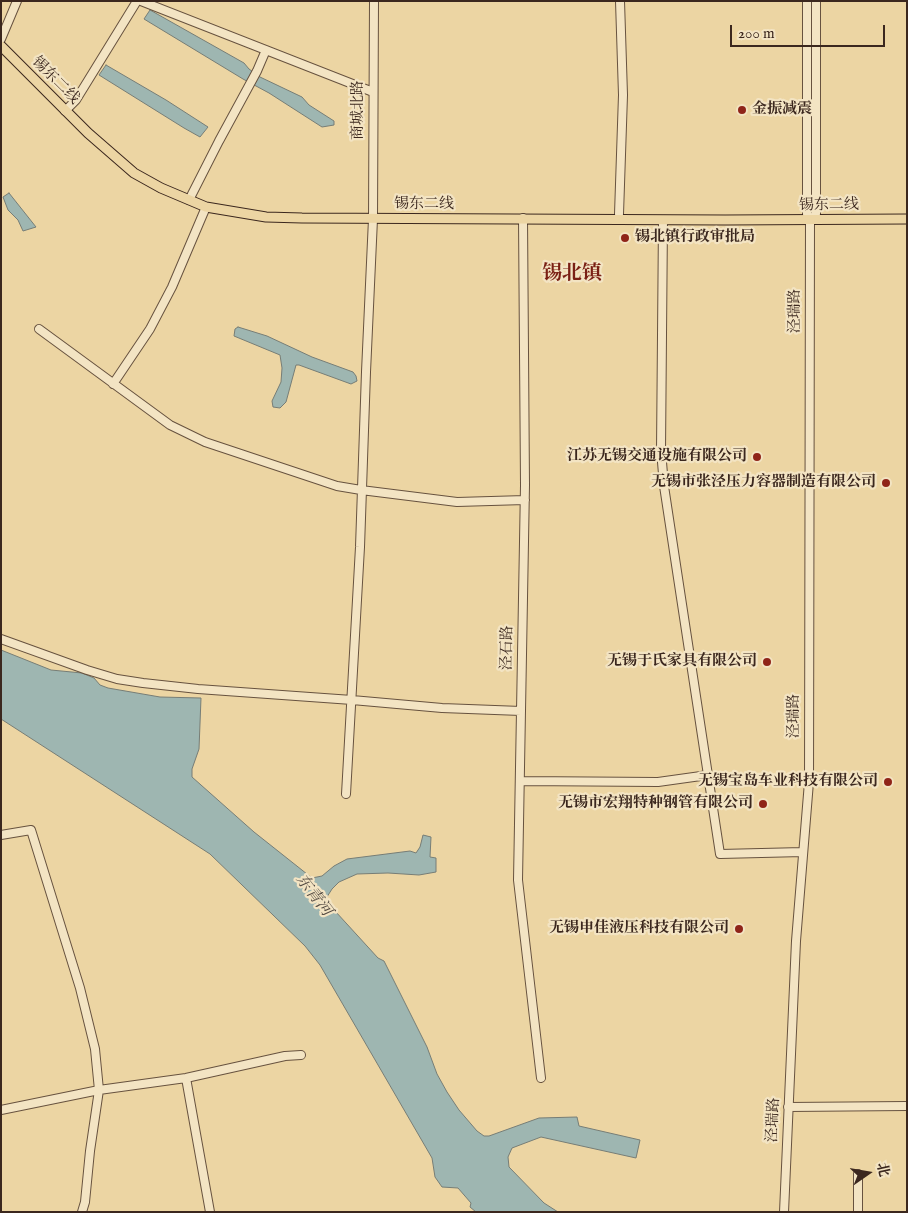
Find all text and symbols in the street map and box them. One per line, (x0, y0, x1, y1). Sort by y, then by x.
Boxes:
scale bar (733, 15, 888, 47)
text: 200 m (738, 24, 775, 43)
street label: 锡东二线 (27, 53, 83, 109)
street label: 商城北路 (350, 80, 368, 140)
place label: 金振减震 (752, 101, 812, 119)
marker: 金振减震 (736, 104, 748, 116)
street label: 锡东二线 (394, 196, 454, 214)
street label: 锡东二线 (799, 196, 859, 216)
place label: 锡北镇行政审批局 (635, 229, 755, 247)
marker: 锡北镇行政审批局 (619, 232, 631, 244)
district label: 锡北镇 (542, 263, 602, 287)
street label: 泾瑞路 (787, 289, 805, 333)
place label: 江苏无锡交通设施有限公司 (567, 448, 747, 466)
marker: 江苏无锡交通设施有限公司 (751, 451, 763, 463)
place label: 无锡市张泾压力容器制造有限公司 (651, 474, 876, 492)
marker: 无锡市张泾压力容器制造有限公司 (880, 477, 892, 489)
street label: 泾石路 (499, 625, 517, 671)
place label: 无锡于氏家具有限公司 (607, 653, 757, 671)
marker: 无锡于氏家具有限公司 (761, 656, 773, 668)
street label: 泾瑞路 (786, 694, 804, 738)
place label: 无锡宝岛车业科技有限公司 (698, 773, 878, 791)
marker: 无锡宝岛车业科技有限公司 (882, 776, 894, 788)
place label: 无锡市宏翔特种钢管有限公司 (558, 795, 753, 813)
marker: 无锡市宏翔特种钢管有限公司 (757, 798, 769, 810)
water label: 东青河 (291, 871, 335, 921)
place label: 无锡申佳液压科技有限公司 (549, 920, 729, 938)
marker: 无锡申佳液压科技有限公司 (733, 923, 745, 935)
street label: 泾瑞路 (764, 1097, 784, 1143)
north arrow (843, 1148, 893, 1198)
text: 北 (872, 1161, 893, 1178)

